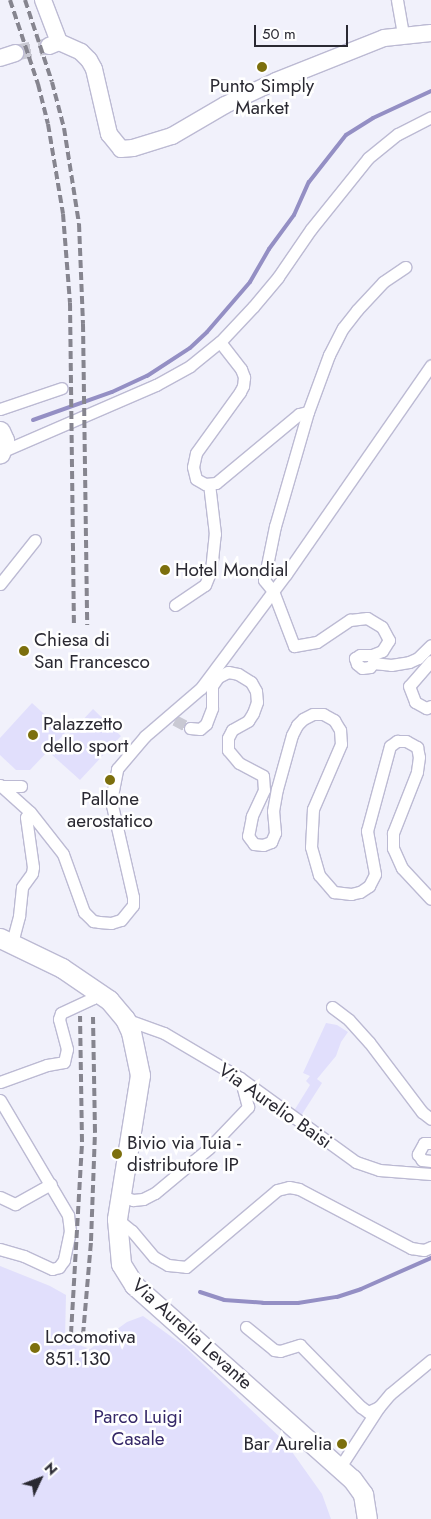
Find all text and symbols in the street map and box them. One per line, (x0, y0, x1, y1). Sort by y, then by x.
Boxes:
scale bar (256, 15, 350, 47)
text: 50 m (262, 23, 296, 45)
marker: Punto Simply Market (256, 61, 268, 73)
place label: Punto Simply Market (210, 75, 314, 119)
place label: Hotel Mondial (175, 559, 288, 581)
marker: Hotel Mondial (159, 564, 171, 576)
place label: Chiesa di San Francesco (34, 629, 150, 673)
marker: Chiesa di San Francesco (18, 645, 30, 657)
place label: Palazzetto dello sport (43, 713, 128, 757)
marker: Palazzetto dello sport (27, 729, 39, 741)
marker: Pallone aerostatico (104, 774, 116, 786)
place label: Pallone aerostatico (67, 788, 153, 832)
street label: Via Aurelio Baisi (214, 1058, 336, 1154)
place label: Bivio via Tuia - distributore IP (127, 1132, 241, 1176)
marker: Bivio via Tuia - distributore IP (111, 1148, 123, 1160)
street label: Via Aurelia Levante (127, 1274, 257, 1394)
place label: Locomotiva 851.130 (45, 1326, 136, 1370)
marker: Locomotiva 851.130 (29, 1342, 41, 1354)
park label: Parco Luigi Casale (93, 1406, 183, 1450)
place label: Bar Aurelia (243, 1433, 332, 1455)
marker: Bar Aurelia (336, 1438, 348, 1450)
north arrow (15, 1454, 65, 1504)
text: N (40, 1458, 62, 1480)

